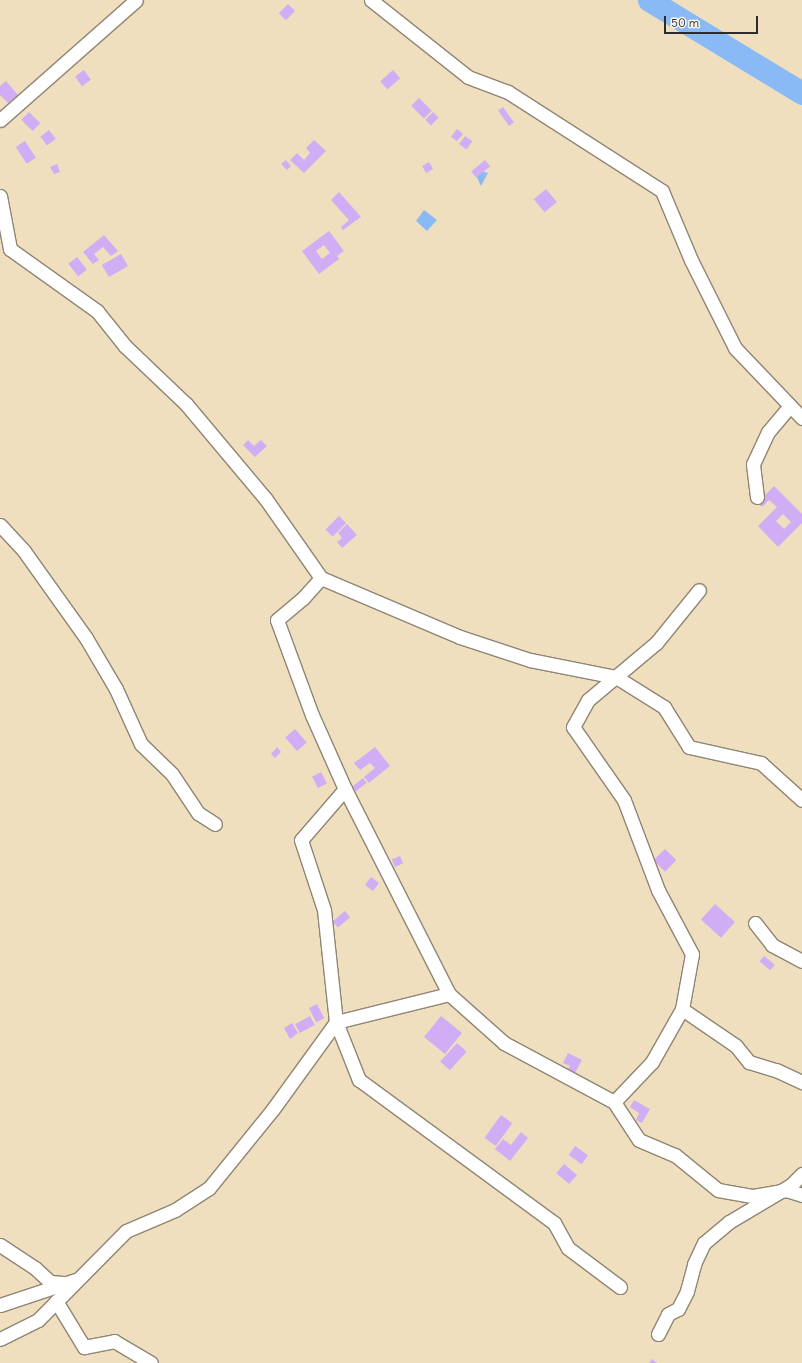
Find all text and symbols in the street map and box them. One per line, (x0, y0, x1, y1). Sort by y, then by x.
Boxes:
scale bar (666, 8, 760, 34)
text: 50 m (671, 15, 699, 30)

